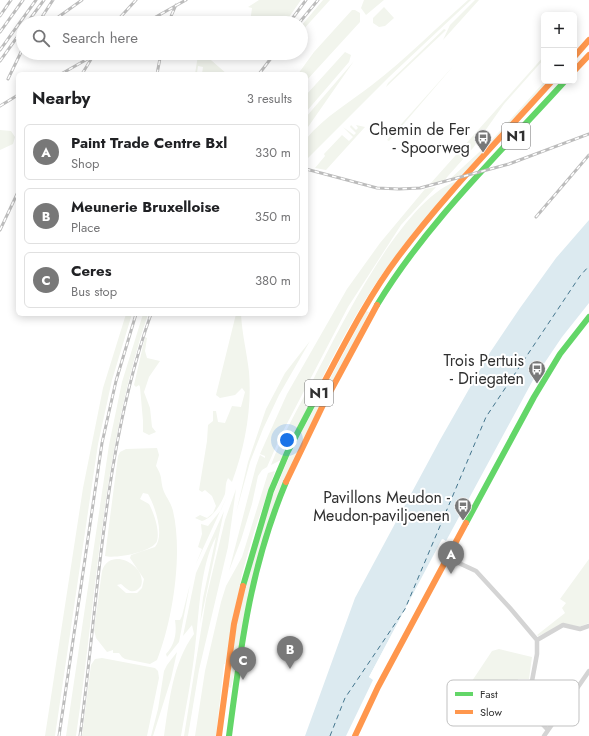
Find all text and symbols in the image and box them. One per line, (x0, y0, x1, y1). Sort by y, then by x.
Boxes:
map controls (541, 12, 577, 84)
button: + (541, 12, 577, 48)
search box (16, 16, 308, 60)
icon: search (30, 27, 52, 49)
text: Search here (62, 27, 138, 49)
button: − (541, 48, 577, 84)
text: Nearby (32, 86, 90, 110)
text: 3 results (247, 89, 292, 108)
place label: Chemin de Fer - Spoorweg (369, 118, 471, 159)
road number: N1 (502, 123, 530, 149)
bus stop icon: Chemin de Fer - Spoorweg (473, 128, 493, 153)
text: Paint Trade Centre Bxl (71, 132, 227, 154)
text: A (41, 143, 51, 162)
text: 330 m (255, 143, 291, 162)
text: Shop (71, 154, 99, 173)
text: Meunerie Bruxelloise (71, 196, 220, 218)
text: B (42, 207, 50, 226)
text: 350 m (255, 207, 291, 226)
text: Place (71, 218, 100, 237)
text: Ceres (71, 260, 112, 282)
text: C (41, 271, 51, 290)
text: 380 m (255, 271, 291, 290)
text: Bus stop (71, 282, 117, 301)
place label: Trois Pertuis - Driegaten (444, 349, 524, 390)
bus stop icon: Trois Pertuis - Driegaten (527, 359, 547, 384)
road number: N1 (305, 380, 333, 406)
your location (277, 430, 297, 450)
place label: Pavillons Meudon - Meudon-paviljoenen (313, 486, 451, 527)
bus stop icon: Pavillons Meudon - Meudon-paviljoenen (453, 496, 473, 521)
pin: A (438, 541, 464, 574)
pin: B (277, 636, 303, 669)
pin: C (230, 647, 256, 680)
legend (447, 680, 579, 726)
text: Fast (480, 686, 498, 702)
text: Slow (480, 704, 502, 720)

